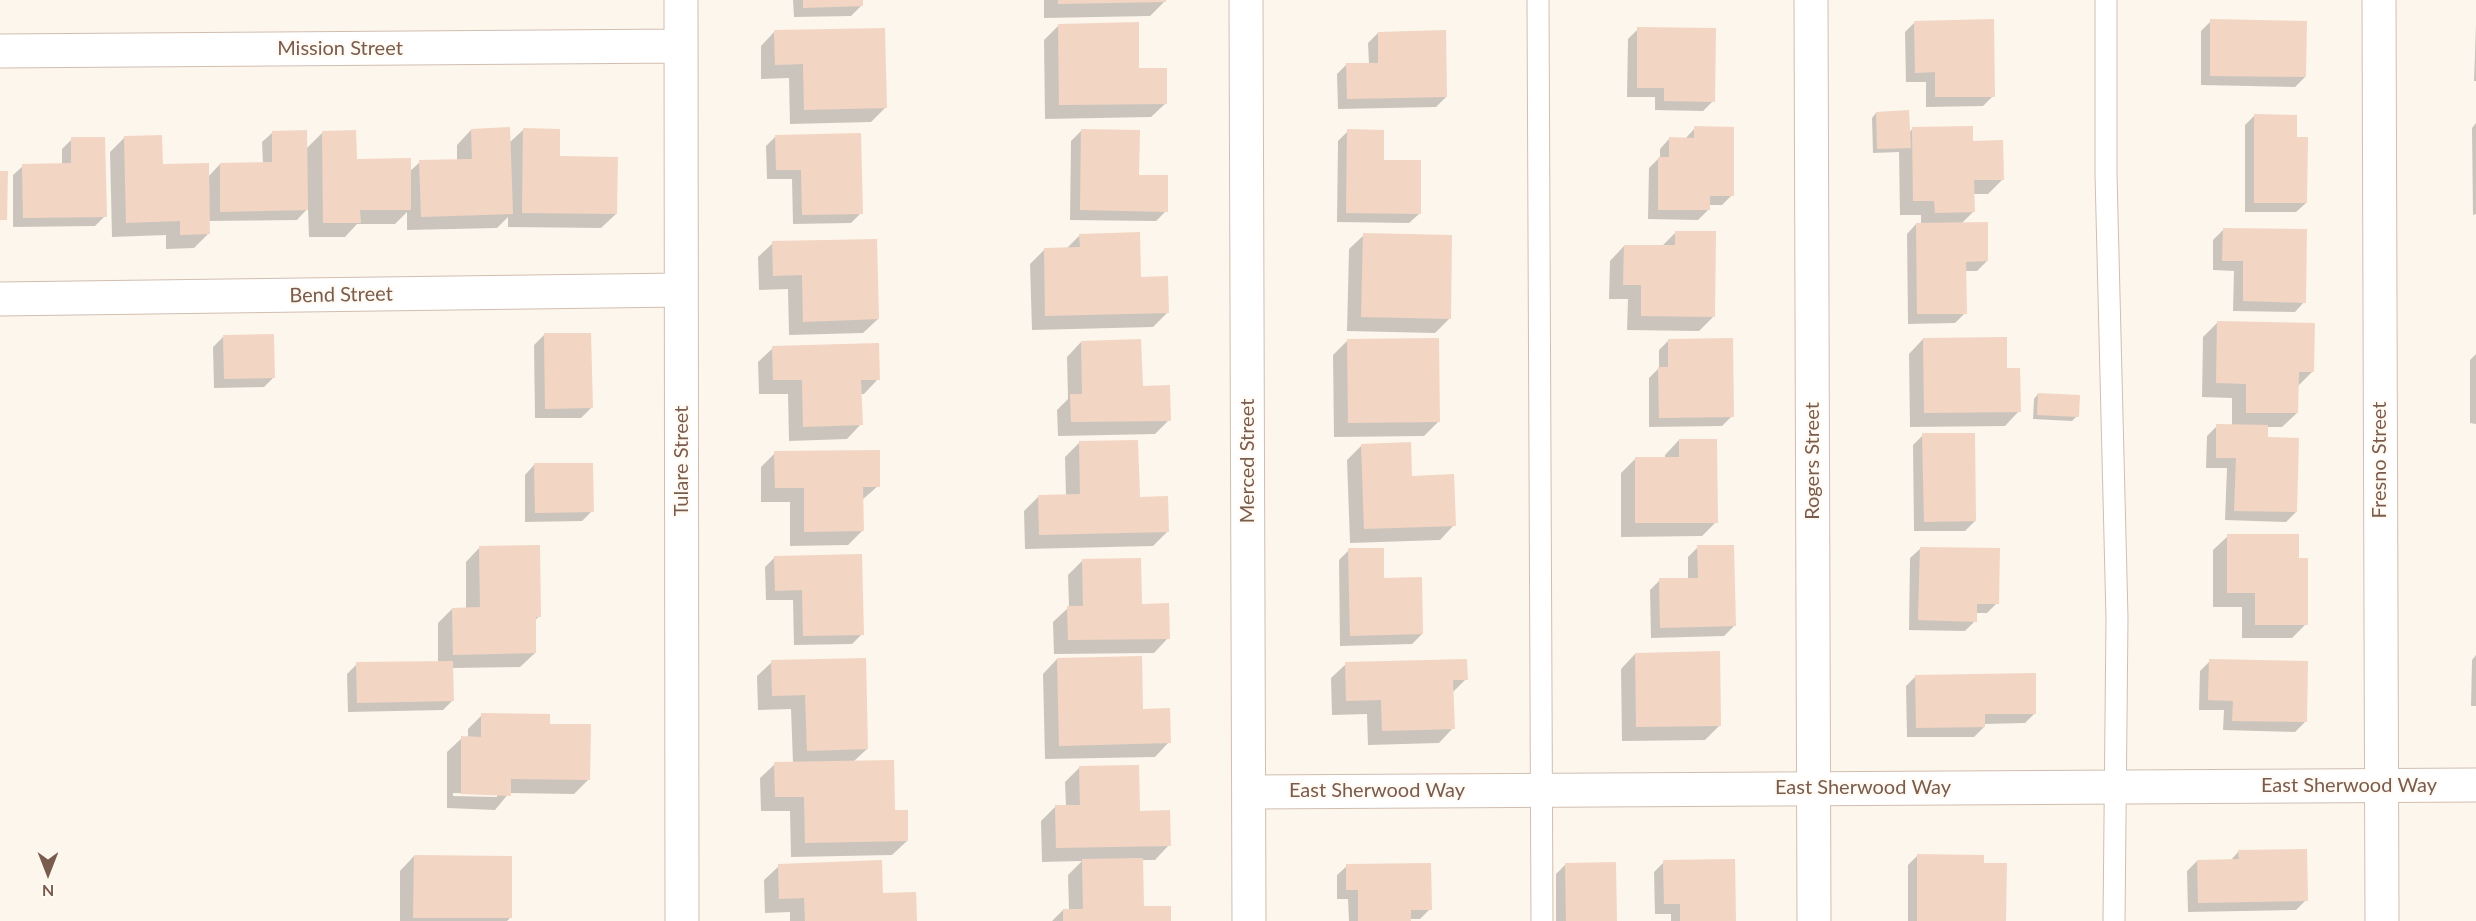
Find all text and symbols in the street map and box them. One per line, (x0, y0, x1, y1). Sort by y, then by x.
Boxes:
street label: Mission Street (277, 37, 403, 61)
street label: Bend Street (289, 282, 393, 308)
street label: Merced Street (1236, 399, 1260, 523)
street label: Rogers Street (1801, 402, 1825, 520)
street label: Fresno Street (2368, 402, 2392, 518)
street label: Tulare Street (670, 406, 694, 516)
street label: East Sherwood Way (2261, 774, 2437, 798)
street label: East Sherwood Way (1775, 776, 1951, 800)
street label: East Sherwood Way (1289, 779, 1465, 803)
north arrow (18, 843, 78, 903)
text: N (42, 882, 54, 901)

